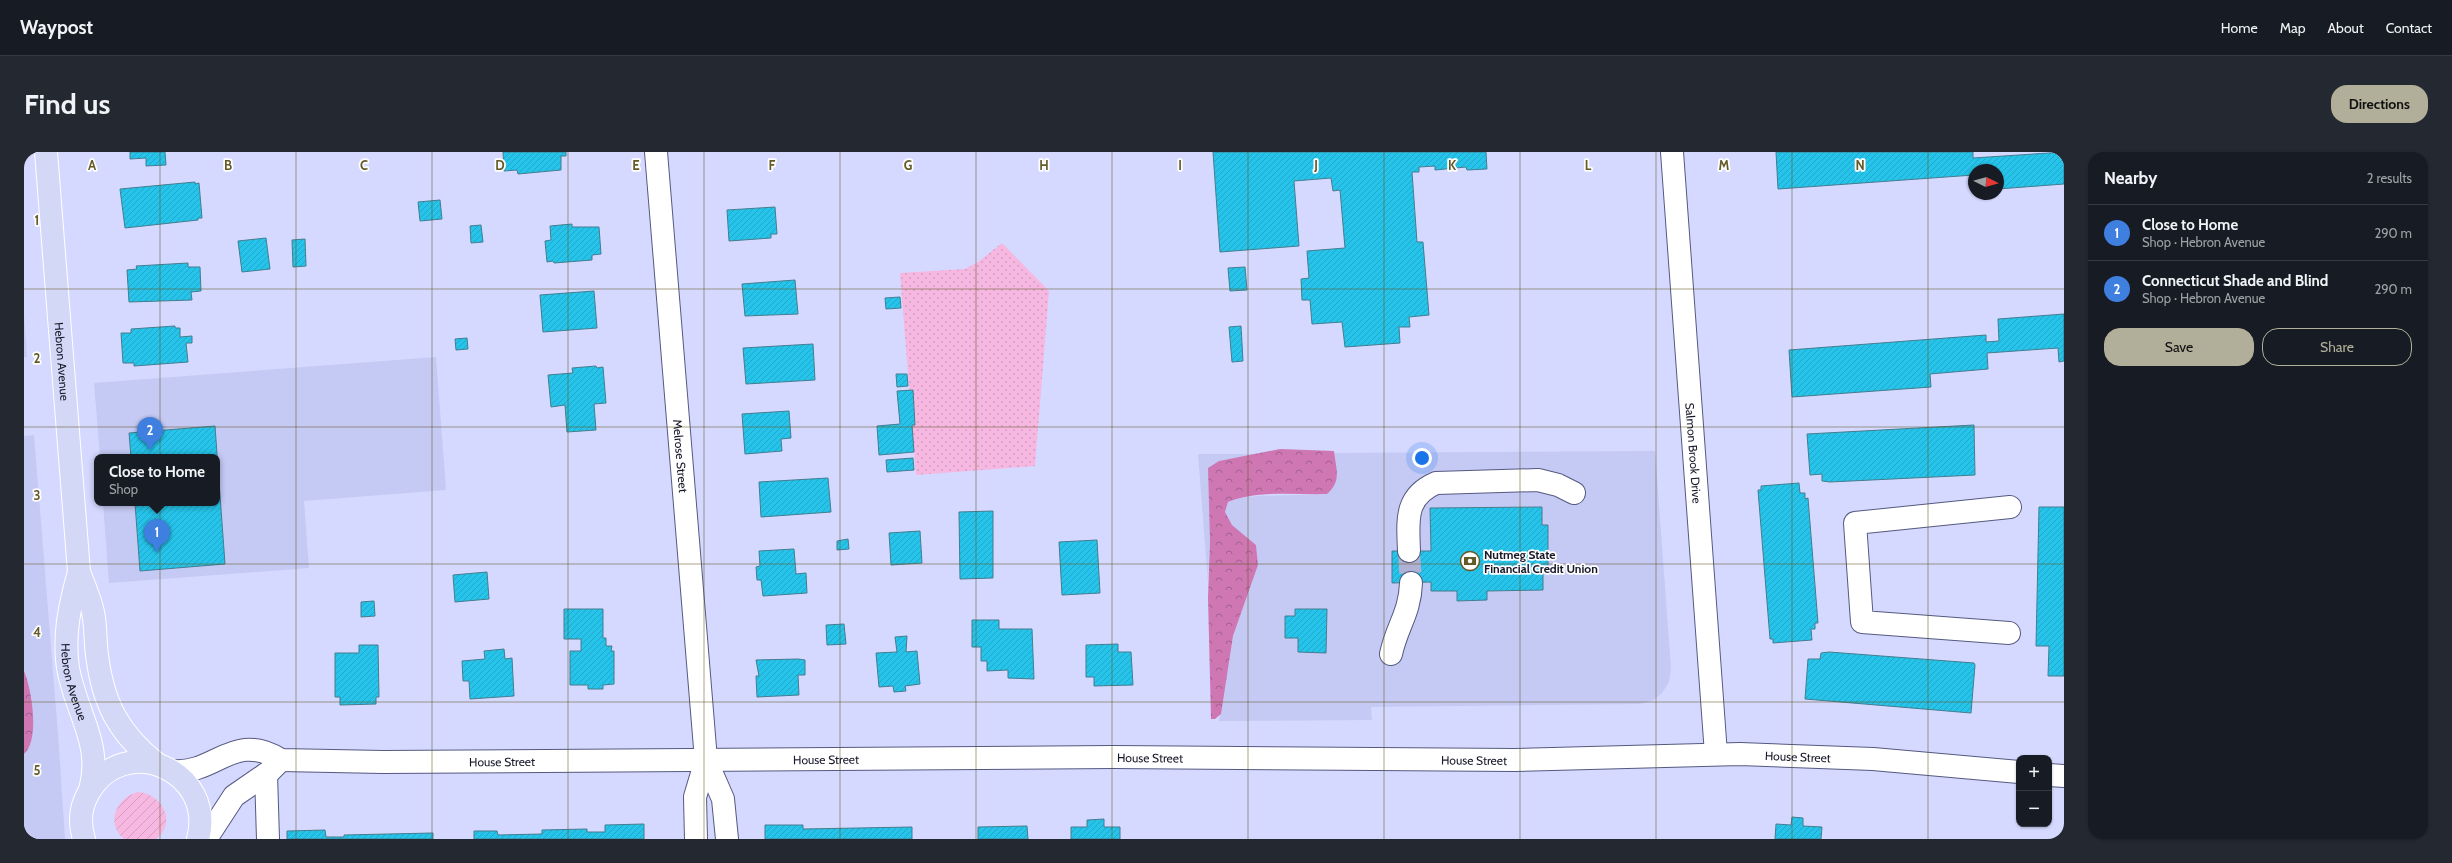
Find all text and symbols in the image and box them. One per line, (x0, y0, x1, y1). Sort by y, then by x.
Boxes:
text: Waypost (20, 16, 93, 39)
text: Home (2221, 19, 2258, 37)
text: Map (2280, 19, 2305, 37)
text: About (2327, 19, 2364, 37)
text: Contact (2386, 19, 2432, 37)
button: Directions (2331, 85, 2428, 123)
text: Find us (24, 87, 110, 121)
text: A (88, 157, 97, 173)
text: B (224, 157, 232, 173)
text: C (360, 157, 368, 173)
text: D (495, 157, 505, 173)
text: E (632, 157, 640, 173)
text: F (769, 157, 776, 173)
text: G (904, 157, 913, 173)
text: H (1039, 157, 1049, 173)
text: I (1178, 157, 1182, 173)
text: J (1313, 157, 1318, 173)
text: K (1448, 157, 1457, 173)
text: L (1585, 157, 1592, 173)
text: M (1719, 157, 1730, 173)
text: N (1855, 157, 1865, 173)
north arrow (1968, 164, 2004, 200)
text: Nearby (2104, 168, 2157, 188)
text: 2 results (2367, 170, 2412, 186)
text: 1 (35, 212, 39, 228)
text: Close to Home (2142, 216, 2238, 234)
text: 1 (2115, 225, 2119, 241)
text: 290 m (2374, 225, 2412, 241)
text: Shop · Hebron Avenue (2142, 234, 2265, 250)
text: Connecticut Shade and Blind (2142, 272, 2328, 290)
text: 2 (2114, 281, 2120, 297)
text: 290 m (2374, 281, 2412, 297)
text: Shop · Hebron Avenue (2142, 290, 2265, 306)
street label: Hebron Avenue (52, 321, 73, 401)
button: Save (2104, 328, 2254, 366)
button: Share (2262, 328, 2412, 366)
text: 2 (34, 350, 41, 366)
street label: Salmon Brook Drive (1683, 402, 1705, 504)
pin: 2 (137, 417, 163, 450)
street label: Melrose Street (671, 419, 691, 493)
your location (1412, 448, 1432, 468)
popup (94, 454, 220, 506)
text: Close to Home (109, 463, 205, 481)
text: Shop (109, 481, 138, 497)
text: 3 (33, 487, 41, 503)
pin: 1 (144, 519, 170, 552)
place label: Nutmeg State Financial Credit Union (1484, 547, 1598, 576)
bank icon: Nutmeg State Financial Credit Union (1459, 550, 1481, 572)
text: 4 (33, 624, 41, 640)
street label: Hebron Avenue (59, 643, 91, 722)
street label: House Street (1765, 747, 1831, 765)
street label: House Street (1117, 750, 1183, 765)
street label: House Street (793, 751, 859, 767)
street label: House Street (1441, 752, 1507, 767)
street label: House Street (469, 753, 535, 769)
map controls (2016, 755, 2052, 827)
button: + (2016, 755, 2052, 791)
text: 5 (34, 762, 41, 778)
button: − (2016, 791, 2052, 827)

